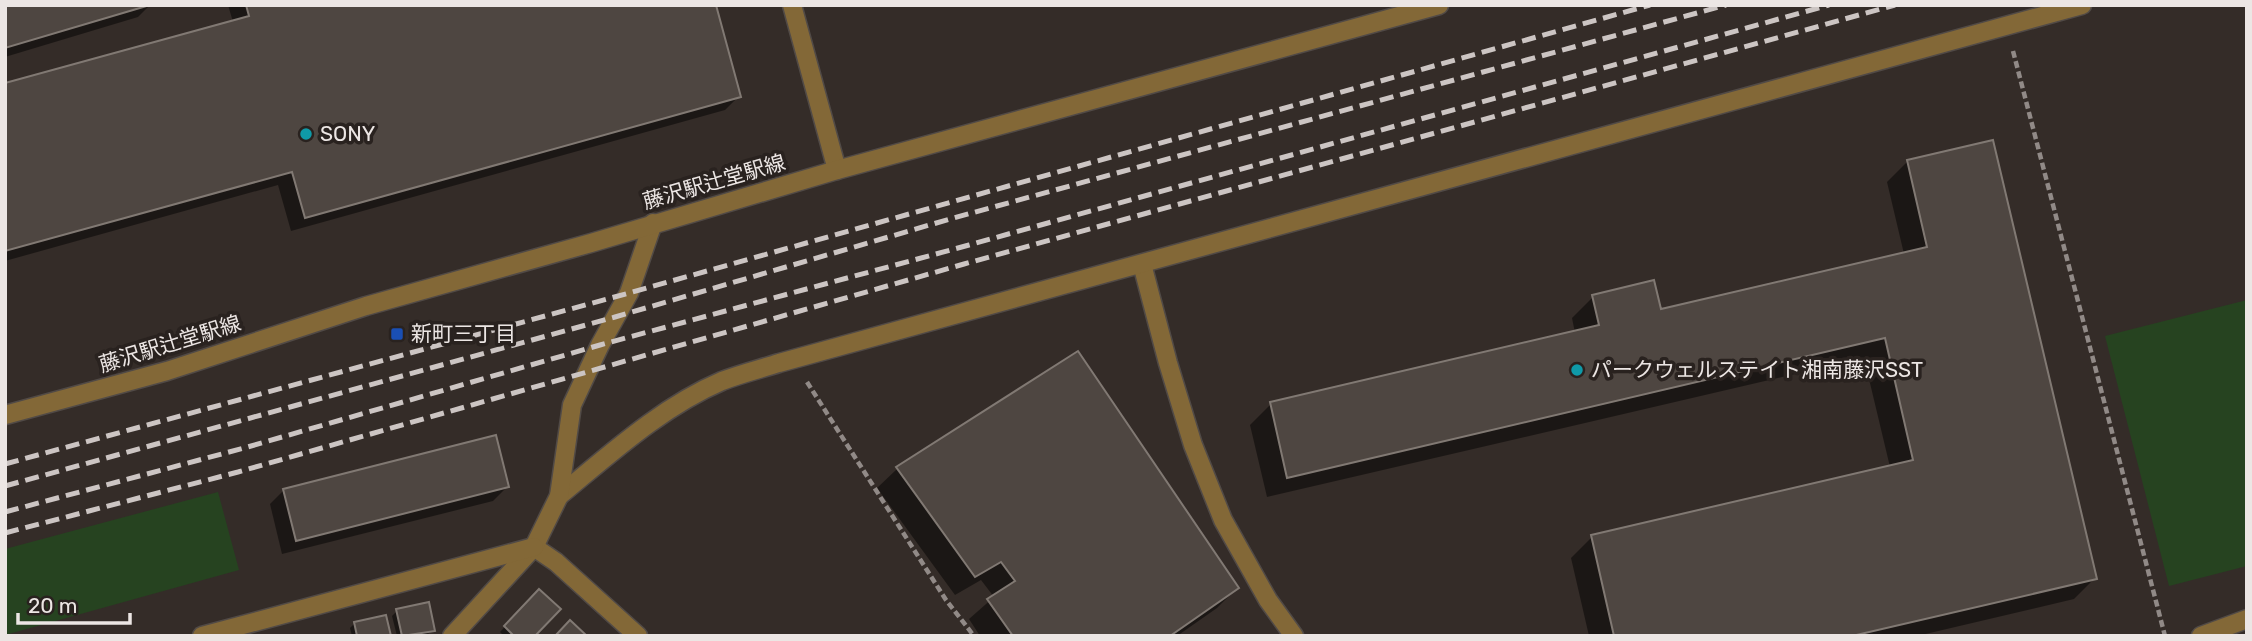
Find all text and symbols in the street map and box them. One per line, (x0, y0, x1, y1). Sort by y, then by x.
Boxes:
place label: SONY (320, 121, 375, 146)
marker: SONY (298, 126, 314, 142)
street label: 藤沢駅辻堂駅線 (640, 149, 788, 214)
street label: 藤沢駅辻堂駅線 (96, 310, 244, 377)
place label: 新町三丁目 (411, 321, 516, 346)
marker: 新町三丁目 (389, 326, 405, 342)
place label: パークウェルステイト湘南藤沢SST (1591, 357, 1923, 382)
marker: パークウェルステイト湘南藤沢SST (1569, 362, 1585, 378)
scale bar (18, 582, 130, 626)
text: 20 m (28, 593, 77, 618)

